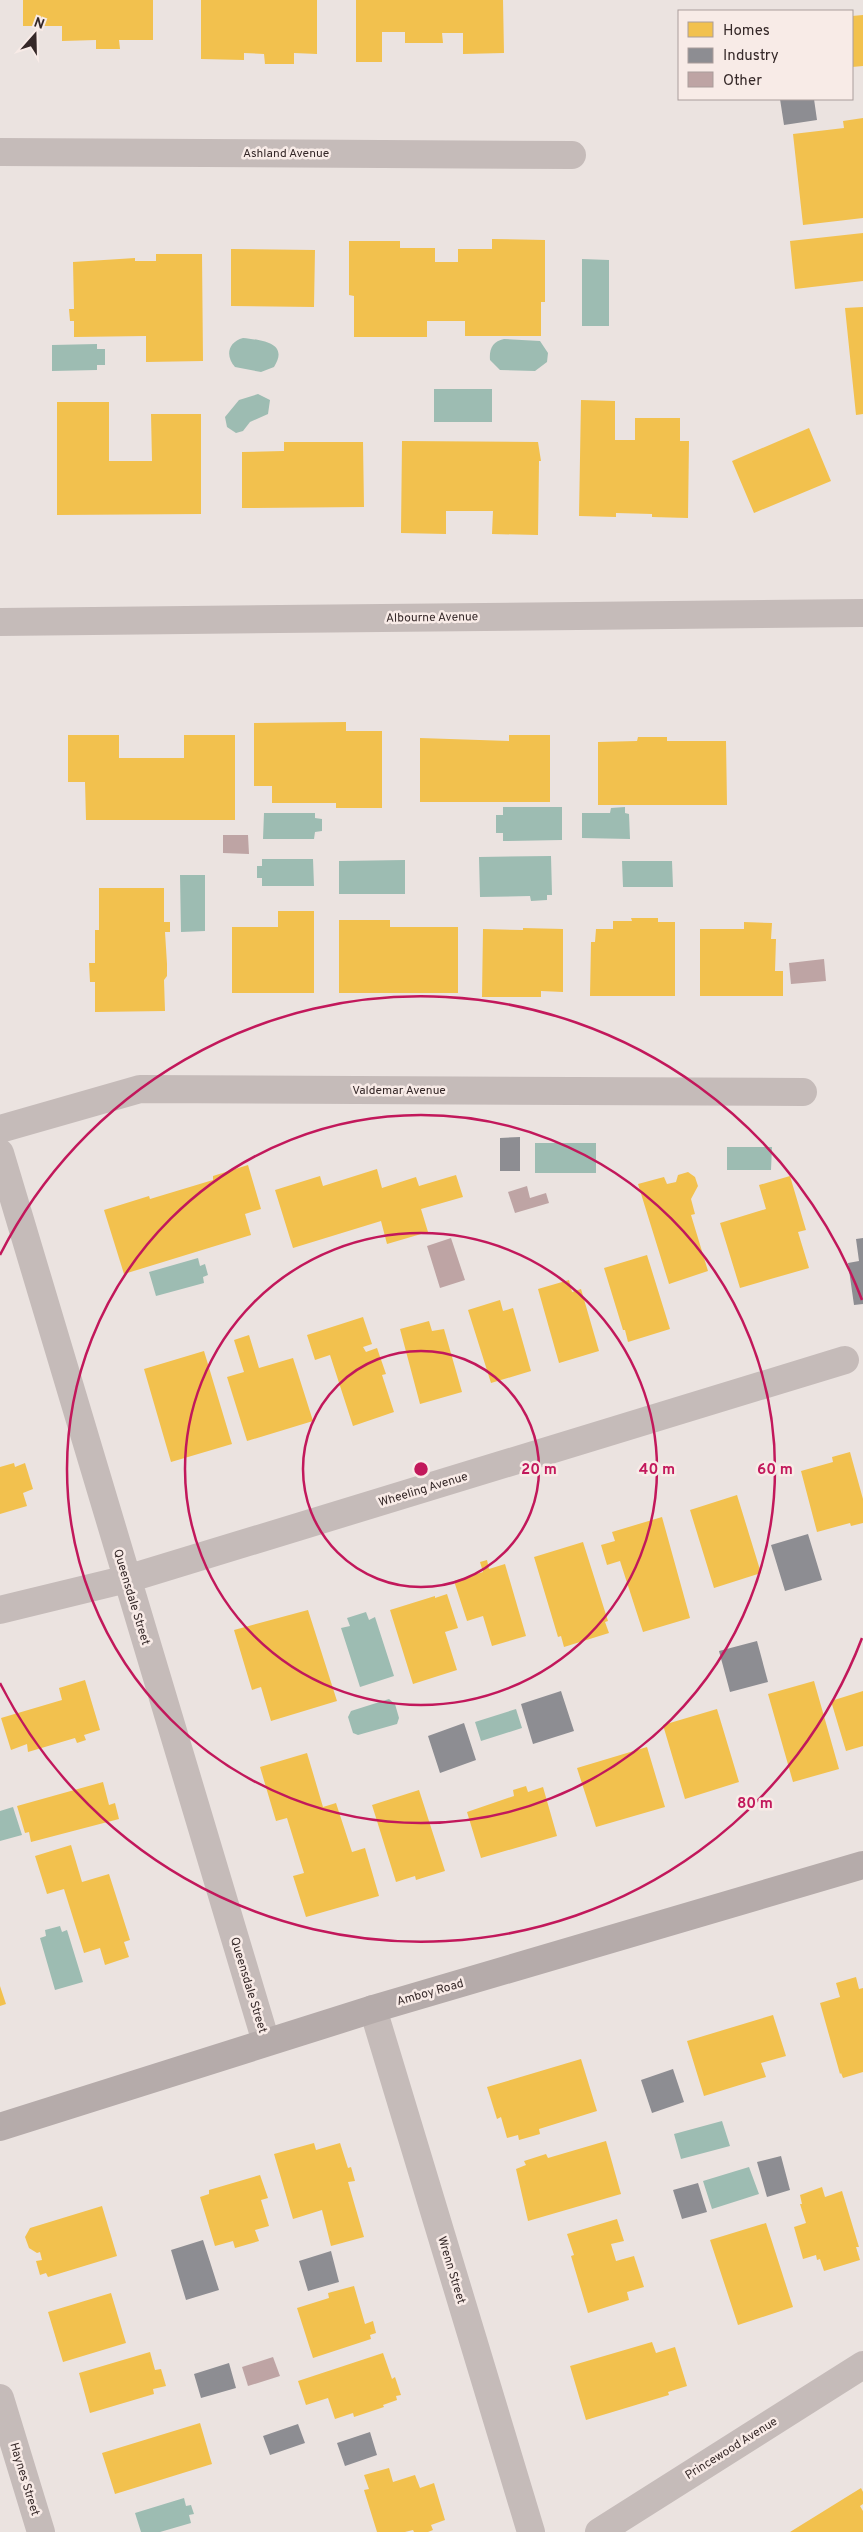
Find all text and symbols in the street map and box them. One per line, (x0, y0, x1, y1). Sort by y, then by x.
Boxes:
north arrow (10, 10, 60, 60)
legend (678, 10, 853, 100)
text: N (31, 14, 47, 34)
text: Homes (723, 22, 770, 41)
text: Industry (723, 47, 779, 66)
text: Other (723, 72, 762, 91)
street label: Ashland Avenue (243, 146, 329, 162)
street label: Albourne Avenue (386, 609, 478, 627)
street label: Valdemar Avenue (352, 1083, 446, 1099)
centre of rings (412, 1460, 430, 1478)
text: 20 m (521, 1461, 557, 1480)
text: 40 m (639, 1461, 675, 1480)
text: 60 m (757, 1461, 793, 1480)
street label: Wheeling Avenue (377, 1469, 470, 1511)
street label: Queensdale Street (109, 1547, 153, 1647)
text: 80 m (737, 1795, 773, 1814)
street label: Queensdale Street (226, 1935, 270, 2035)
street label: Amboy Road (395, 1976, 466, 2010)
street label: Wrenn Street (433, 2235, 469, 2306)
street label: Princewood Avenue (682, 2414, 781, 2484)
street label: Haynes Street (5, 2441, 43, 2518)

